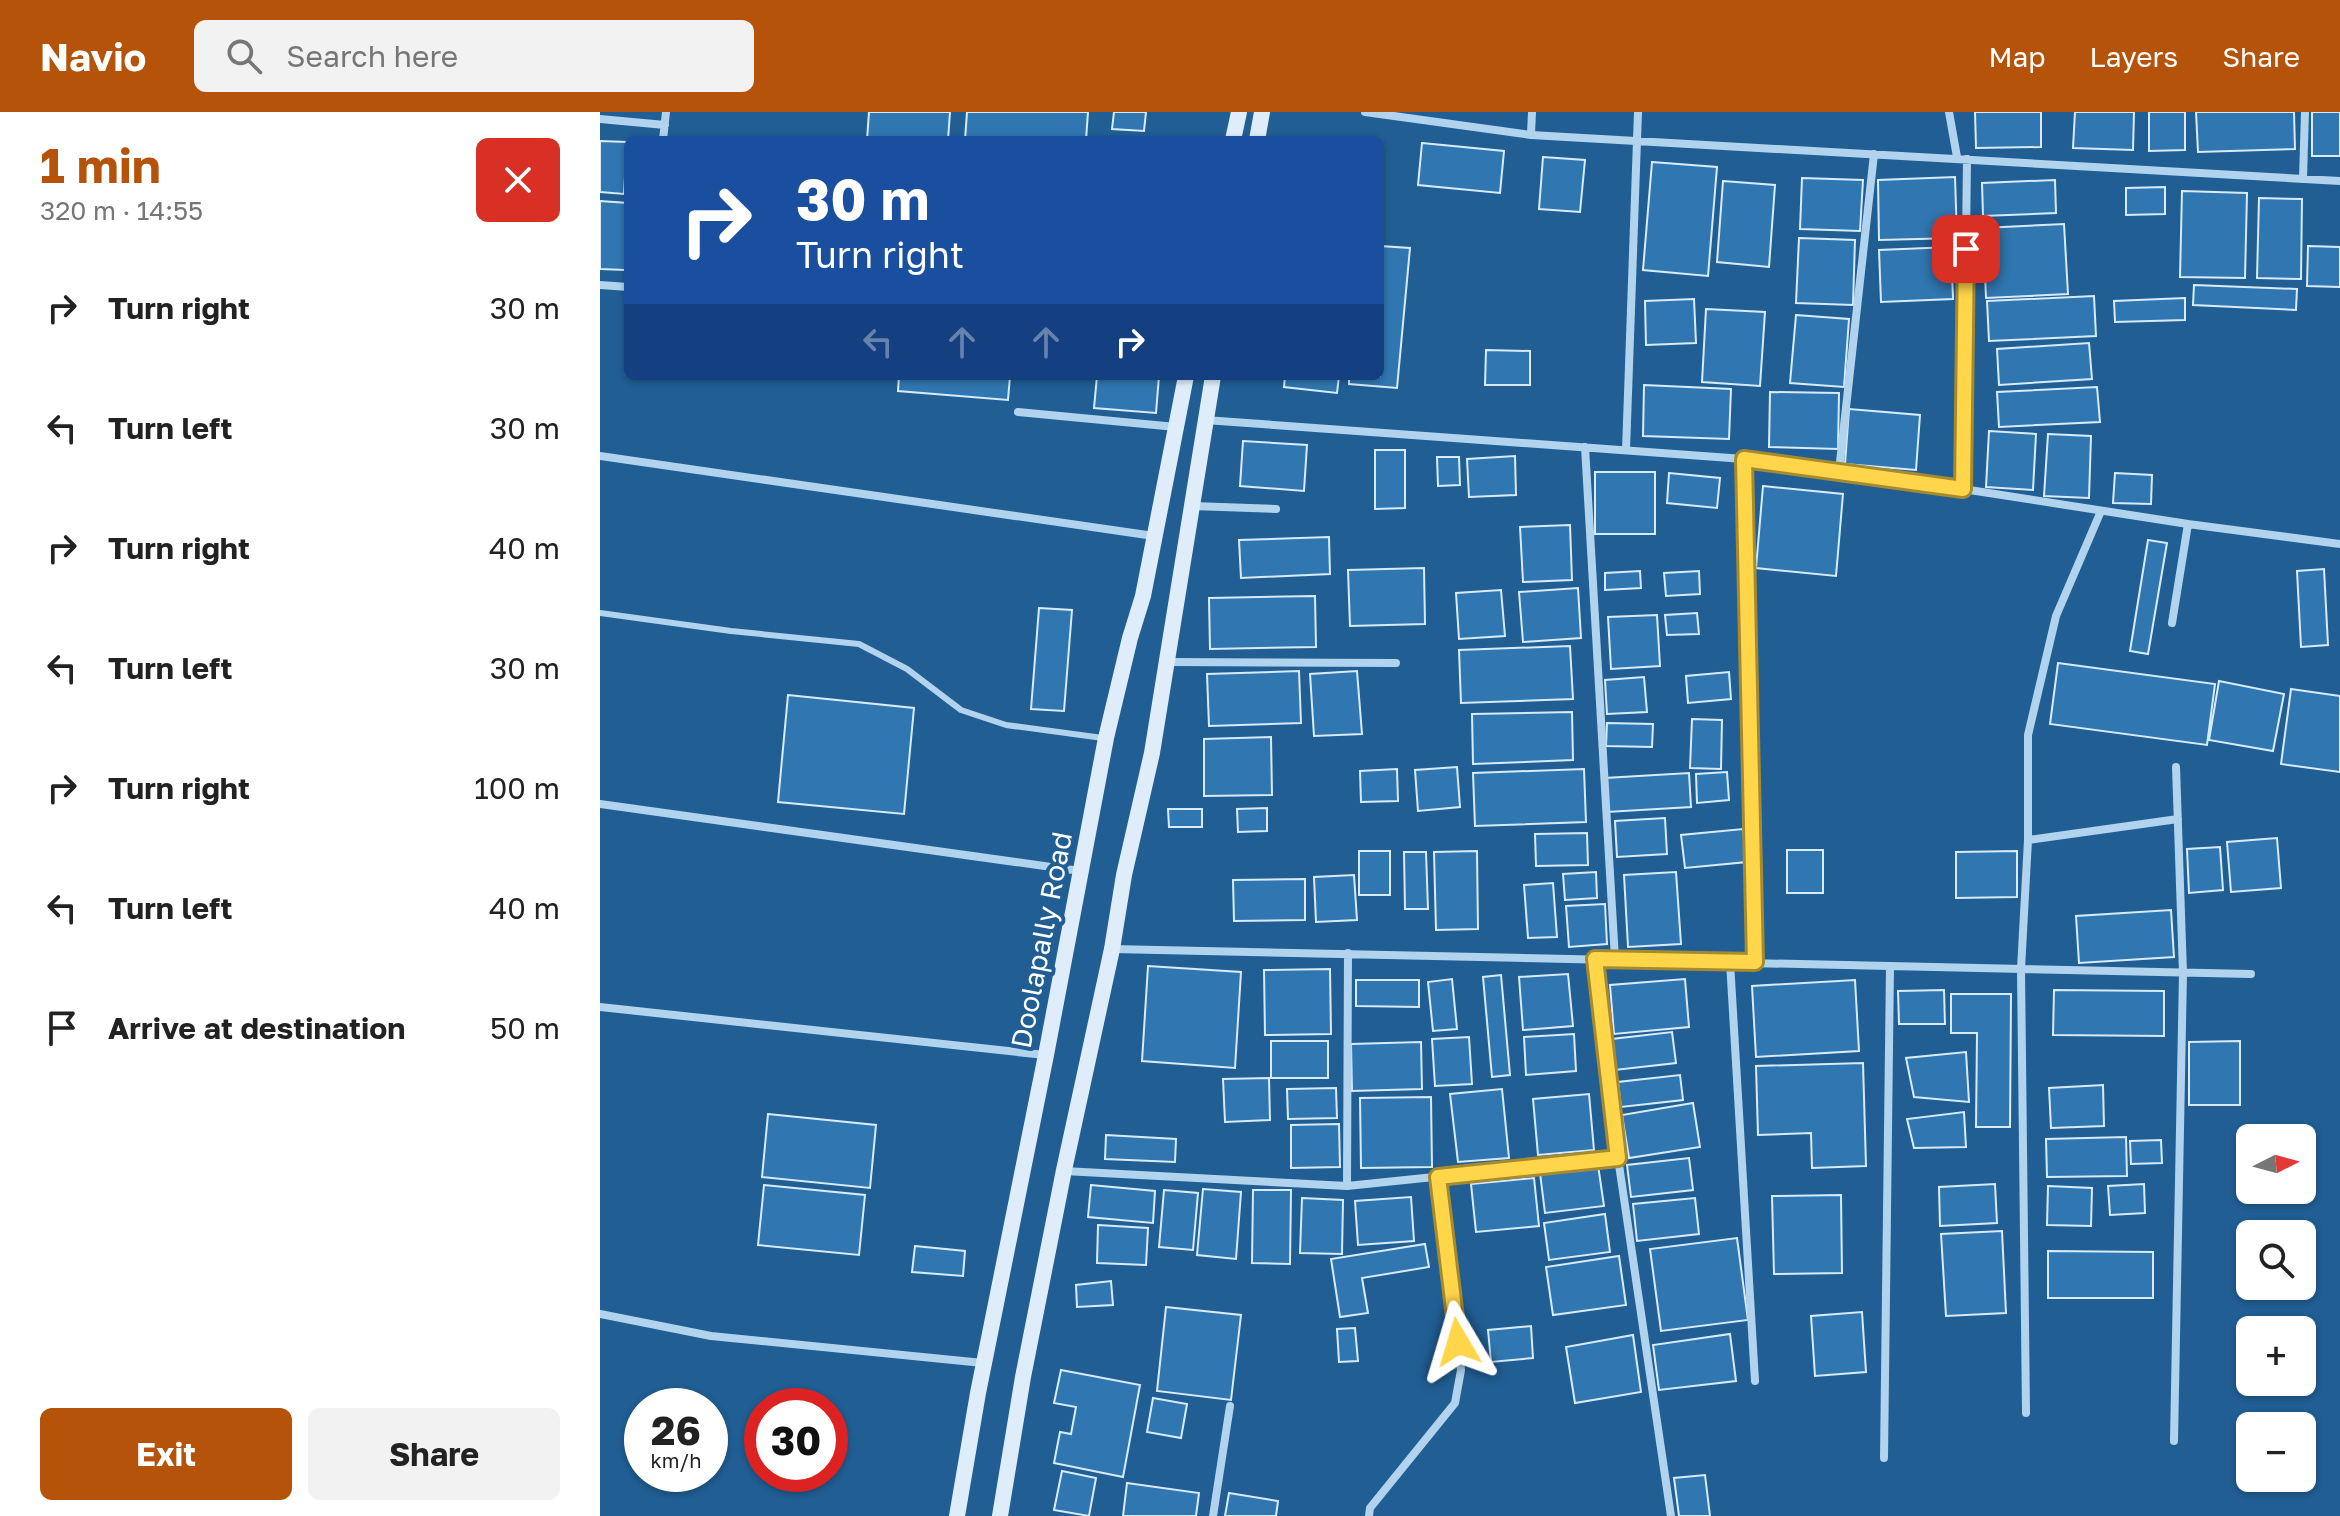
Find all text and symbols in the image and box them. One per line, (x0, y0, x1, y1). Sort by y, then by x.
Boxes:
search box (194, 20, 754, 92)
text: Navio (40, 34, 146, 79)
icon: search (222, 34, 266, 78)
text: Search here (286, 38, 458, 74)
text: Map (1988, 40, 2046, 73)
text: Layers (2090, 40, 2178, 73)
text: Share (2222, 40, 2300, 73)
text: 1 min (40, 136, 161, 194)
button: close (476, 138, 560, 222)
text: 30 m (796, 165, 930, 232)
icon: right (664, 168, 768, 272)
text: 320 m · 14:55 (40, 195, 203, 226)
pin (1932, 215, 2000, 283)
icon: arrive (1944, 227, 1988, 271)
text: Turn right (796, 233, 964, 276)
icon: right (40, 286, 84, 330)
text: Turn right (108, 290, 250, 326)
text: 30 m (490, 290, 560, 326)
icon: left (856, 320, 900, 364)
icon: ahead (940, 320, 984, 364)
icon: ahead (1024, 320, 1068, 364)
icon: right (1108, 320, 1152, 364)
icon: left (40, 406, 84, 450)
text: Turn left (108, 410, 233, 446)
text: 30 m (490, 410, 560, 446)
icon: right (40, 526, 84, 570)
text: Turn right (108, 530, 250, 566)
text: 40 m (489, 530, 560, 566)
icon: left (40, 646, 84, 690)
text: Turn left (108, 650, 233, 686)
text: 30 m (490, 650, 560, 686)
icon: right (40, 766, 84, 810)
text: Turn right (108, 770, 250, 806)
text: 100 m (474, 770, 560, 806)
street label: Doolapally Road (1004, 829, 1078, 1051)
icon: left (40, 886, 84, 930)
text: Turn left (108, 890, 233, 926)
text: 40 m (489, 890, 560, 926)
icon: arrive (40, 1006, 84, 1050)
text: Arrive at destination (108, 1010, 405, 1046)
text: 50 m (490, 1010, 560, 1046)
north arrow (2236, 1124, 2316, 1204)
map controls (2236, 1124, 2316, 1492)
button: search (2236, 1220, 2316, 1300)
position arrow (1416, 1300, 1500, 1384)
button: + (2236, 1316, 2316, 1396)
speed limit sign: 30 (744, 1388, 848, 1492)
text: 26 (651, 1406, 701, 1454)
button: Exit (40, 1408, 292, 1500)
button: Share (308, 1408, 560, 1500)
button: − (2236, 1412, 2316, 1492)
text: km/h (651, 1448, 701, 1472)

